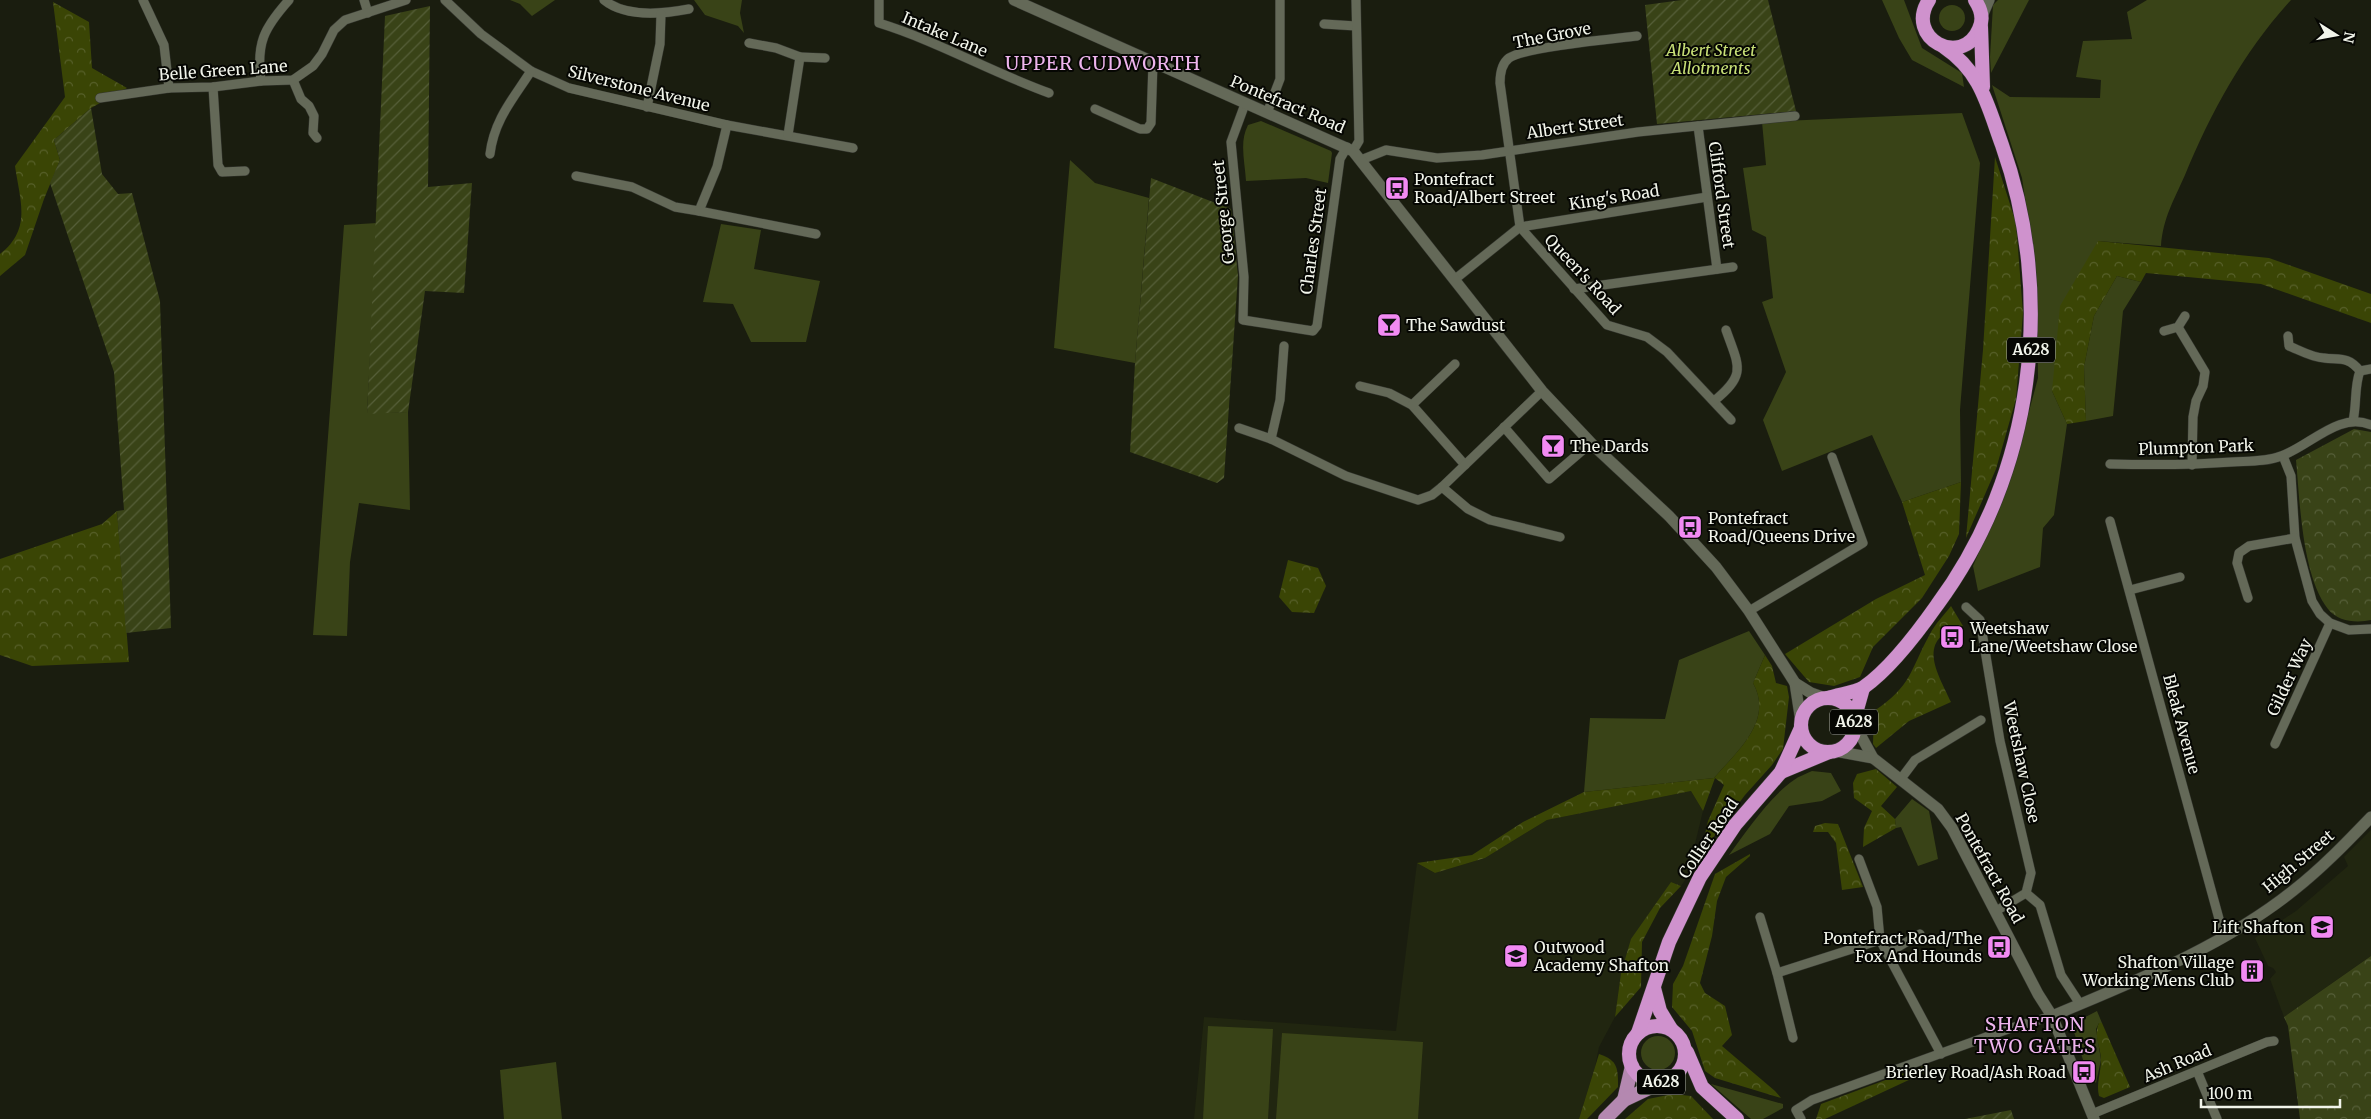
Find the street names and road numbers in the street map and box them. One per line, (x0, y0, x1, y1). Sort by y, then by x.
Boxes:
street label: Intake Lane (899, 7, 991, 61)
street label: The Grove (1512, 18, 1592, 52)
street label: Belle Green Lane (158, 56, 288, 84)
street label: Silverstone Avenue (566, 61, 712, 115)
street label: Pontefract Road (1228, 71, 1349, 137)
street label: Albert Street (1524, 109, 1626, 143)
street label: Clifford Street (1705, 140, 1740, 250)
street label: George Street (1208, 158, 1238, 265)
street label: King's Road (1567, 180, 1661, 214)
street label: Charles Street (1296, 186, 1330, 295)
street label: Queen's Road (1541, 230, 1626, 319)
road number: A628 (2007, 338, 2055, 362)
street label: Plumpton Park (2138, 435, 2255, 459)
street label: Gilder Way (2262, 634, 2316, 719)
street label: Bleak Avenue (2159, 672, 2205, 776)
street label: Weetshaw Close (1999, 699, 2045, 824)
road number: A628 (1830, 710, 1878, 734)
street label: Collier Road (1674, 794, 1742, 882)
street label: Pontefract Road (1951, 809, 2029, 927)
street label: High Street (2258, 825, 2338, 897)
street label: Ash Road (2139, 1040, 2214, 1087)
road number: A628 (1637, 1070, 1685, 1094)

